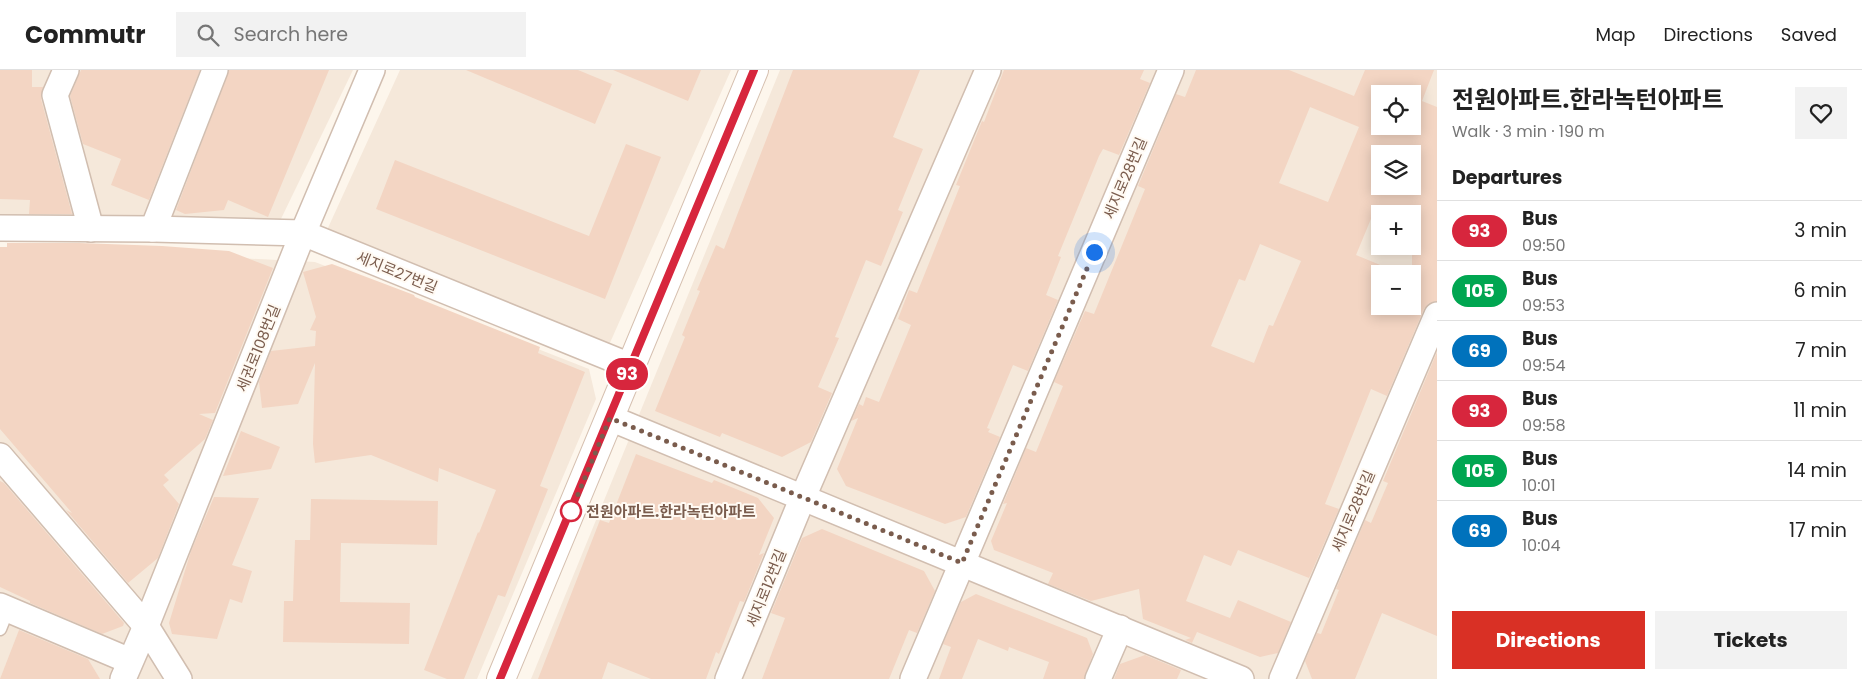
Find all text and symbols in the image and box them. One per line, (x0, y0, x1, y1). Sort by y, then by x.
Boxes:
search box (176, 12, 526, 57)
text: Commutr (25, 18, 146, 51)
icon: search (194, 21, 222, 49)
text: Search here (234, 21, 348, 48)
text: Map (1596, 22, 1635, 47)
text: Directions (1663, 22, 1753, 47)
text: Saved (1781, 22, 1837, 47)
text: 전원아파트.한라녹턴아파트 (1452, 83, 1724, 116)
map controls (1371, 85, 1421, 315)
button: locate (1371, 85, 1421, 135)
button: heart (1795, 87, 1847, 139)
text: Walk · 3 min · 190 m (1452, 120, 1605, 143)
street label: 세지로28번길 (1098, 134, 1152, 222)
button: layers (1371, 145, 1421, 195)
text: Departures (1452, 164, 1562, 191)
button: + (1371, 205, 1421, 255)
text: Bus (1522, 205, 1558, 232)
text: 3 min (1794, 217, 1847, 244)
text: 93 (1469, 218, 1490, 243)
text: 09:50 (1522, 234, 1566, 257)
your location (1082, 240, 1107, 265)
street label: 세지로27번길 (353, 246, 441, 298)
button: − (1371, 265, 1421, 315)
text: Bus (1522, 265, 1558, 292)
text: 6 min (1793, 277, 1847, 304)
text: 105 (1464, 278, 1495, 303)
text: 09:53 (1522, 294, 1565, 317)
street label: 세권로108번길 (231, 301, 285, 395)
text: Bus (1522, 325, 1558, 352)
text: 7 min (1795, 337, 1847, 364)
text: 69 (1468, 338, 1491, 363)
text: 09:54 (1522, 354, 1566, 377)
line badge: 93 (604, 358, 650, 390)
text: 93 (616, 361, 638, 386)
text: Bus (1522, 385, 1558, 412)
text: 11 min (1793, 397, 1847, 424)
text: 93 (1469, 398, 1490, 423)
text: 09:58 (1522, 414, 1566, 437)
text: Bus (1522, 445, 1558, 472)
text: 14 min (1787, 457, 1847, 484)
text: 105 (1464, 458, 1495, 483)
street label: 세지로28번길 (1326, 467, 1380, 555)
text: 10:01 (1522, 474, 1556, 497)
marker: 전원아파트.한라녹턴아파트 (560, 500, 582, 522)
place label: 전원아파트.한라녹턴아파트 (586, 501, 756, 522)
text: Bus (1522, 505, 1558, 532)
text: 17 min (1789, 517, 1847, 544)
text: 69 (1468, 518, 1491, 543)
text: 10:04 (1522, 534, 1561, 557)
street label: 세지로12번길 (741, 546, 791, 630)
button: Directions (1452, 611, 1645, 669)
button: Tickets (1655, 611, 1847, 669)

